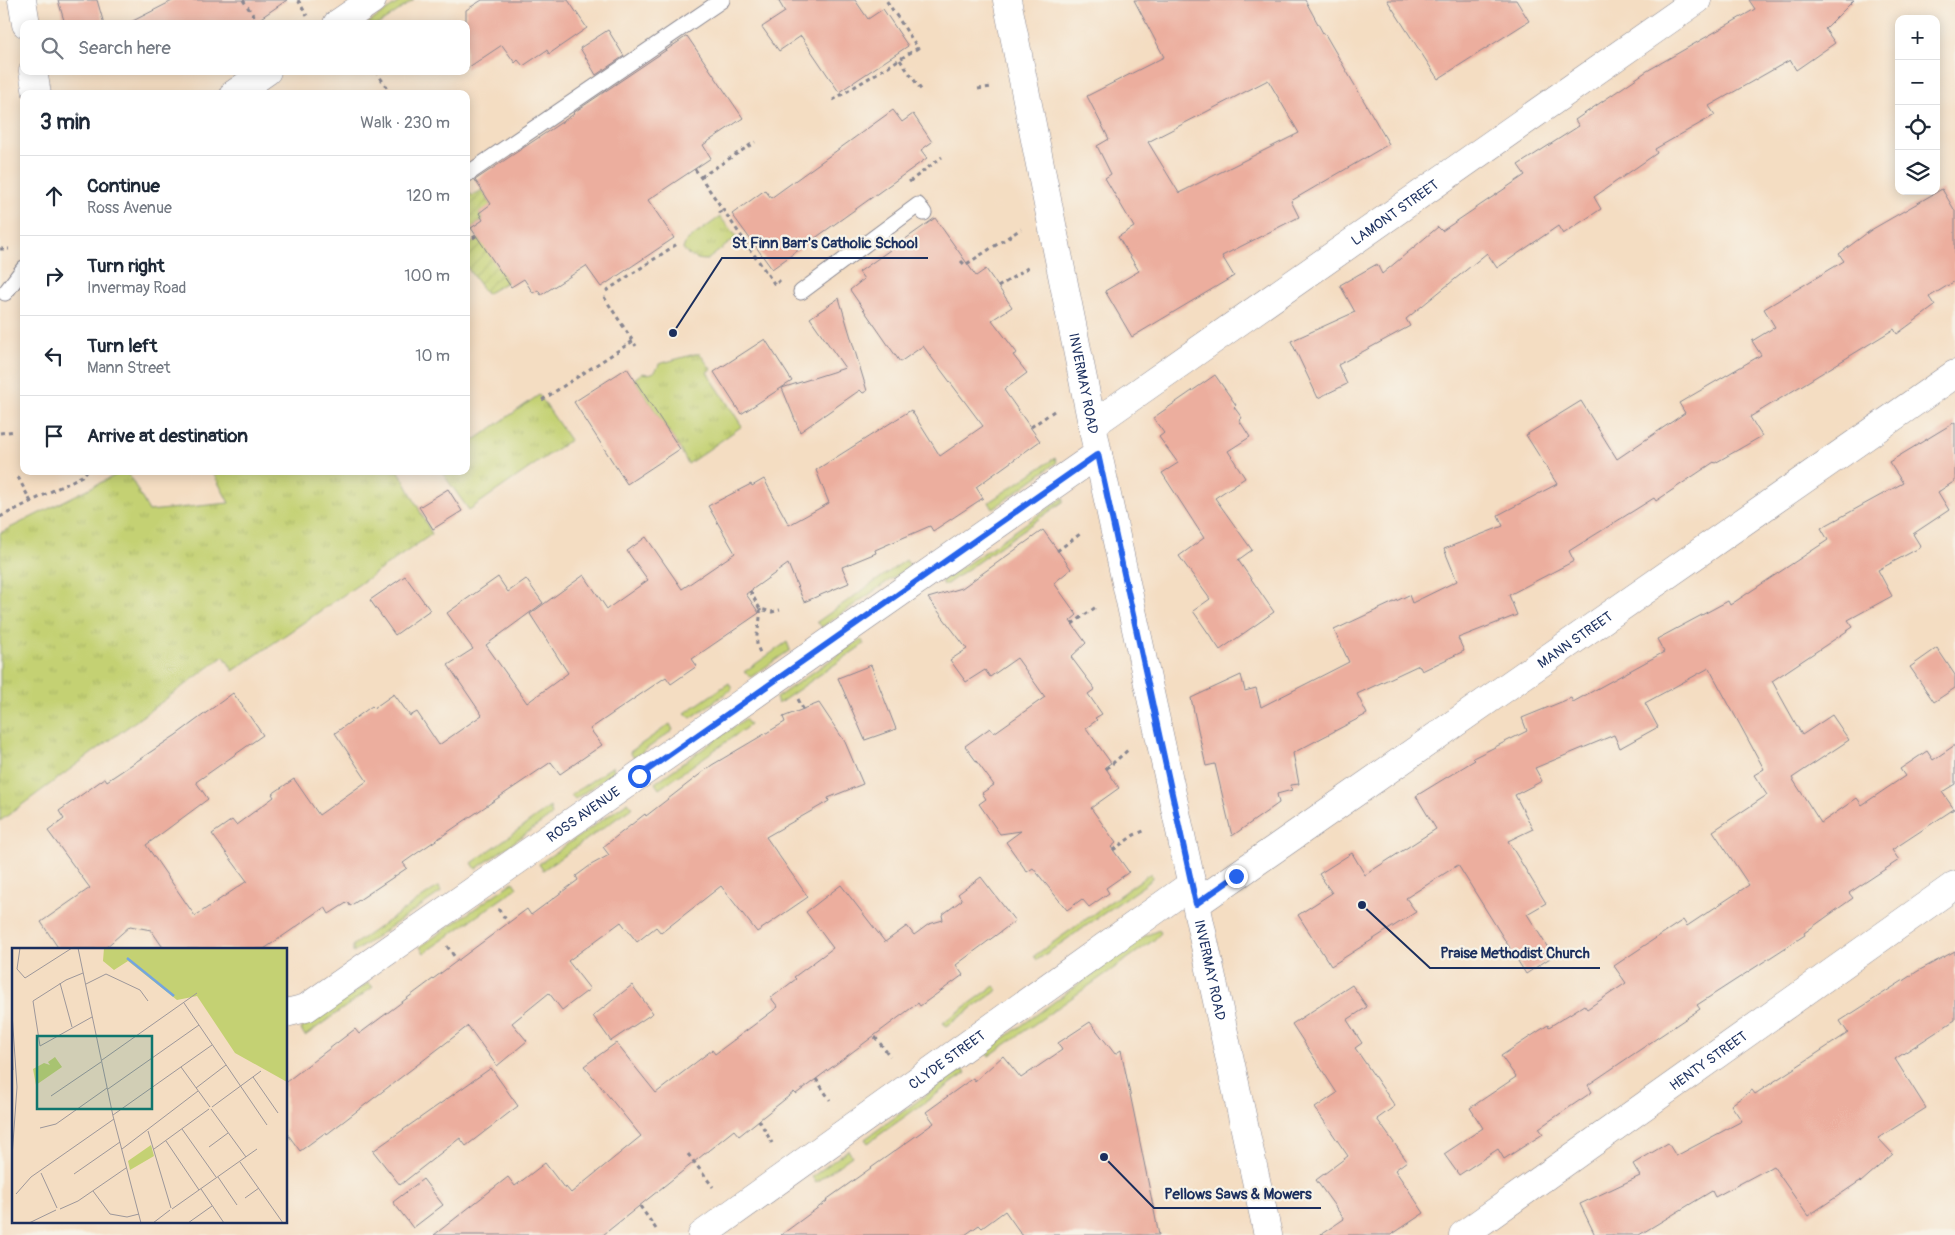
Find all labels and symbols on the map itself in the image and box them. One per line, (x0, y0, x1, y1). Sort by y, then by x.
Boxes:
street label: LAMONT STREET (1348, 176, 1442, 249)
callout: St Finn Barr's Catholic School (722, 228, 928, 258)
text: St Finn Barr's Catholic School (732, 234, 918, 253)
street label: INVERMAY ROAD (1065, 331, 1102, 435)
street label: MANN STREET (1534, 607, 1616, 672)
route start (628, 765, 651, 788)
street label: ROSS AVENUE (543, 783, 623, 846)
route end (1225, 865, 1248, 888)
street label: INVERMAY ROAD (1191, 918, 1230, 1022)
callout: Praise Methodist Church (1430, 938, 1600, 968)
text: Praise Methodist Church (1440, 944, 1590, 963)
inset map (12, 948, 288, 1222)
street label: CLYDE STREET (905, 1026, 988, 1093)
street label: HENTY STREET (1666, 1027, 1751, 1094)
callout: Pellows Saws & Mowers (1154, 1178, 1321, 1208)
text: Pellows Saws & Mowers (1164, 1185, 1312, 1204)

